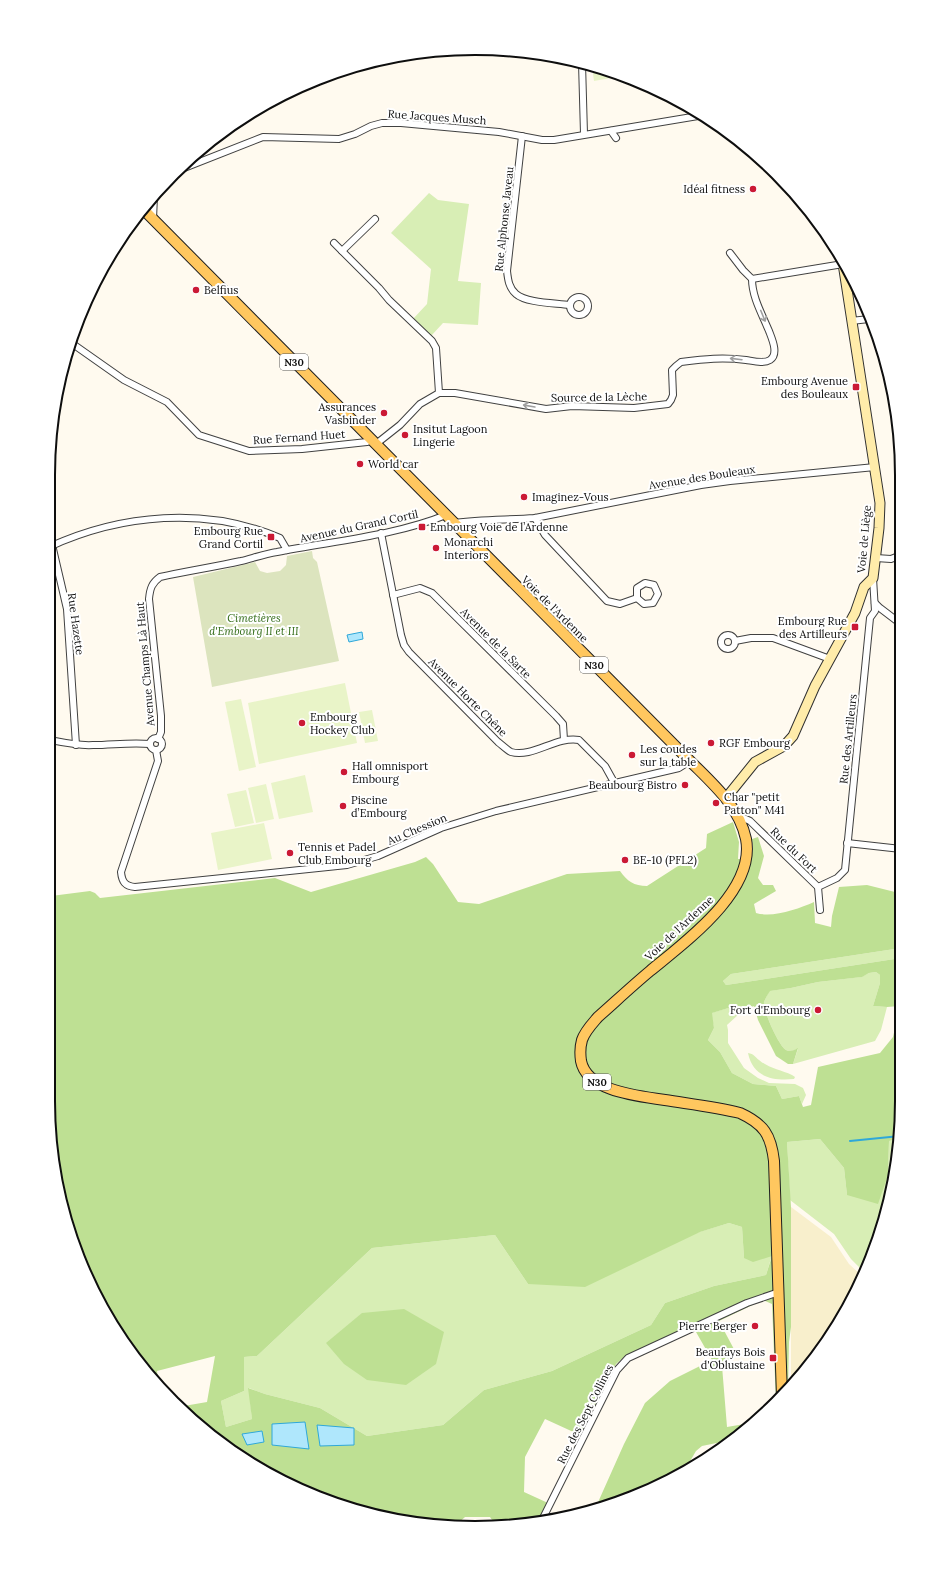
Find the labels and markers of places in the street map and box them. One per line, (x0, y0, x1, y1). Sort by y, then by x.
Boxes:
place label: Idéal fitness (683, 182, 745, 196)
marker: Idéal fitness (748, 184, 758, 194)
place label: Belfius (204, 283, 238, 297)
marker: Belfius (191, 285, 201, 295)
place label: Embourg Avenue des Bouleaux (761, 374, 848, 401)
marker: Embourg Avenue des Bouleaux (851, 382, 861, 392)
place label: Assurances Vasbinder (317, 400, 376, 427)
marker: Assurances Vasbinder (379, 408, 389, 418)
place label: Insitut Lagoon Lingerie (413, 422, 488, 449)
marker: Insitut Lagoon Lingerie (400, 430, 410, 440)
place label: World car (368, 457, 419, 471)
marker: World car (355, 459, 365, 469)
place label: Imaginez-Vous (532, 490, 609, 504)
marker: Imaginez-Vous (519, 492, 529, 502)
place label: Embourg Voie de l’Ardenne (430, 520, 568, 534)
marker: Embourg Voie de l’Ardenne (417, 522, 427, 532)
place label: Embourg Rue Grand Cortil (194, 524, 263, 551)
marker: Embourg Rue Grand Cortil (266, 532, 276, 542)
place label: Monarchi Interiors (444, 535, 493, 562)
marker: Monarchi Interiors (431, 543, 441, 553)
place label: Embourg Rue des Artilleurs (778, 614, 847, 641)
marker: Embourg Rue des Artilleurs (850, 622, 860, 632)
place label: Embourg Hockey Club (310, 710, 375, 737)
marker: Embourg Hockey Club (297, 718, 307, 728)
place label: RGF Embourg (719, 736, 791, 750)
marker: RGF Embourg (706, 738, 716, 748)
place label: Les coudes sur la table (640, 742, 697, 769)
marker: Les coudes sur la table (627, 750, 637, 760)
place label: Hall omnisport Embourg (352, 759, 429, 786)
marker: Hall omnisport Embourg (339, 767, 349, 777)
place label: Beaubourg Bistro (589, 778, 677, 792)
marker: Beaubourg Bistro (680, 780, 690, 790)
place label: Char "petit Patton" M41 (724, 790, 785, 817)
place label: Piscine d’Embourg (351, 793, 408, 820)
marker: Char "petit Patton" M41 (711, 798, 721, 808)
marker: Piscine d’Embourg (338, 801, 348, 811)
place label: Tennis et Padel Club Embourg (298, 840, 376, 867)
marker: Tennis et Padel Club Embourg (285, 848, 295, 858)
place label: BE-10 (PFL2) (633, 853, 697, 868)
marker: BE-10 (PFL2) (620, 855, 630, 865)
place label: Fort d'Embourg (730, 1003, 811, 1017)
marker: Fort d'Embourg (813, 1005, 823, 1015)
place label: Pierre Berger (679, 1319, 747, 1333)
marker: Pierre Berger (750, 1321, 760, 1331)
place label: Beaufays Bois d'Oblustaine (696, 1345, 765, 1372)
marker: Beaufays Bois d'Oblustaine (768, 1353, 778, 1363)

